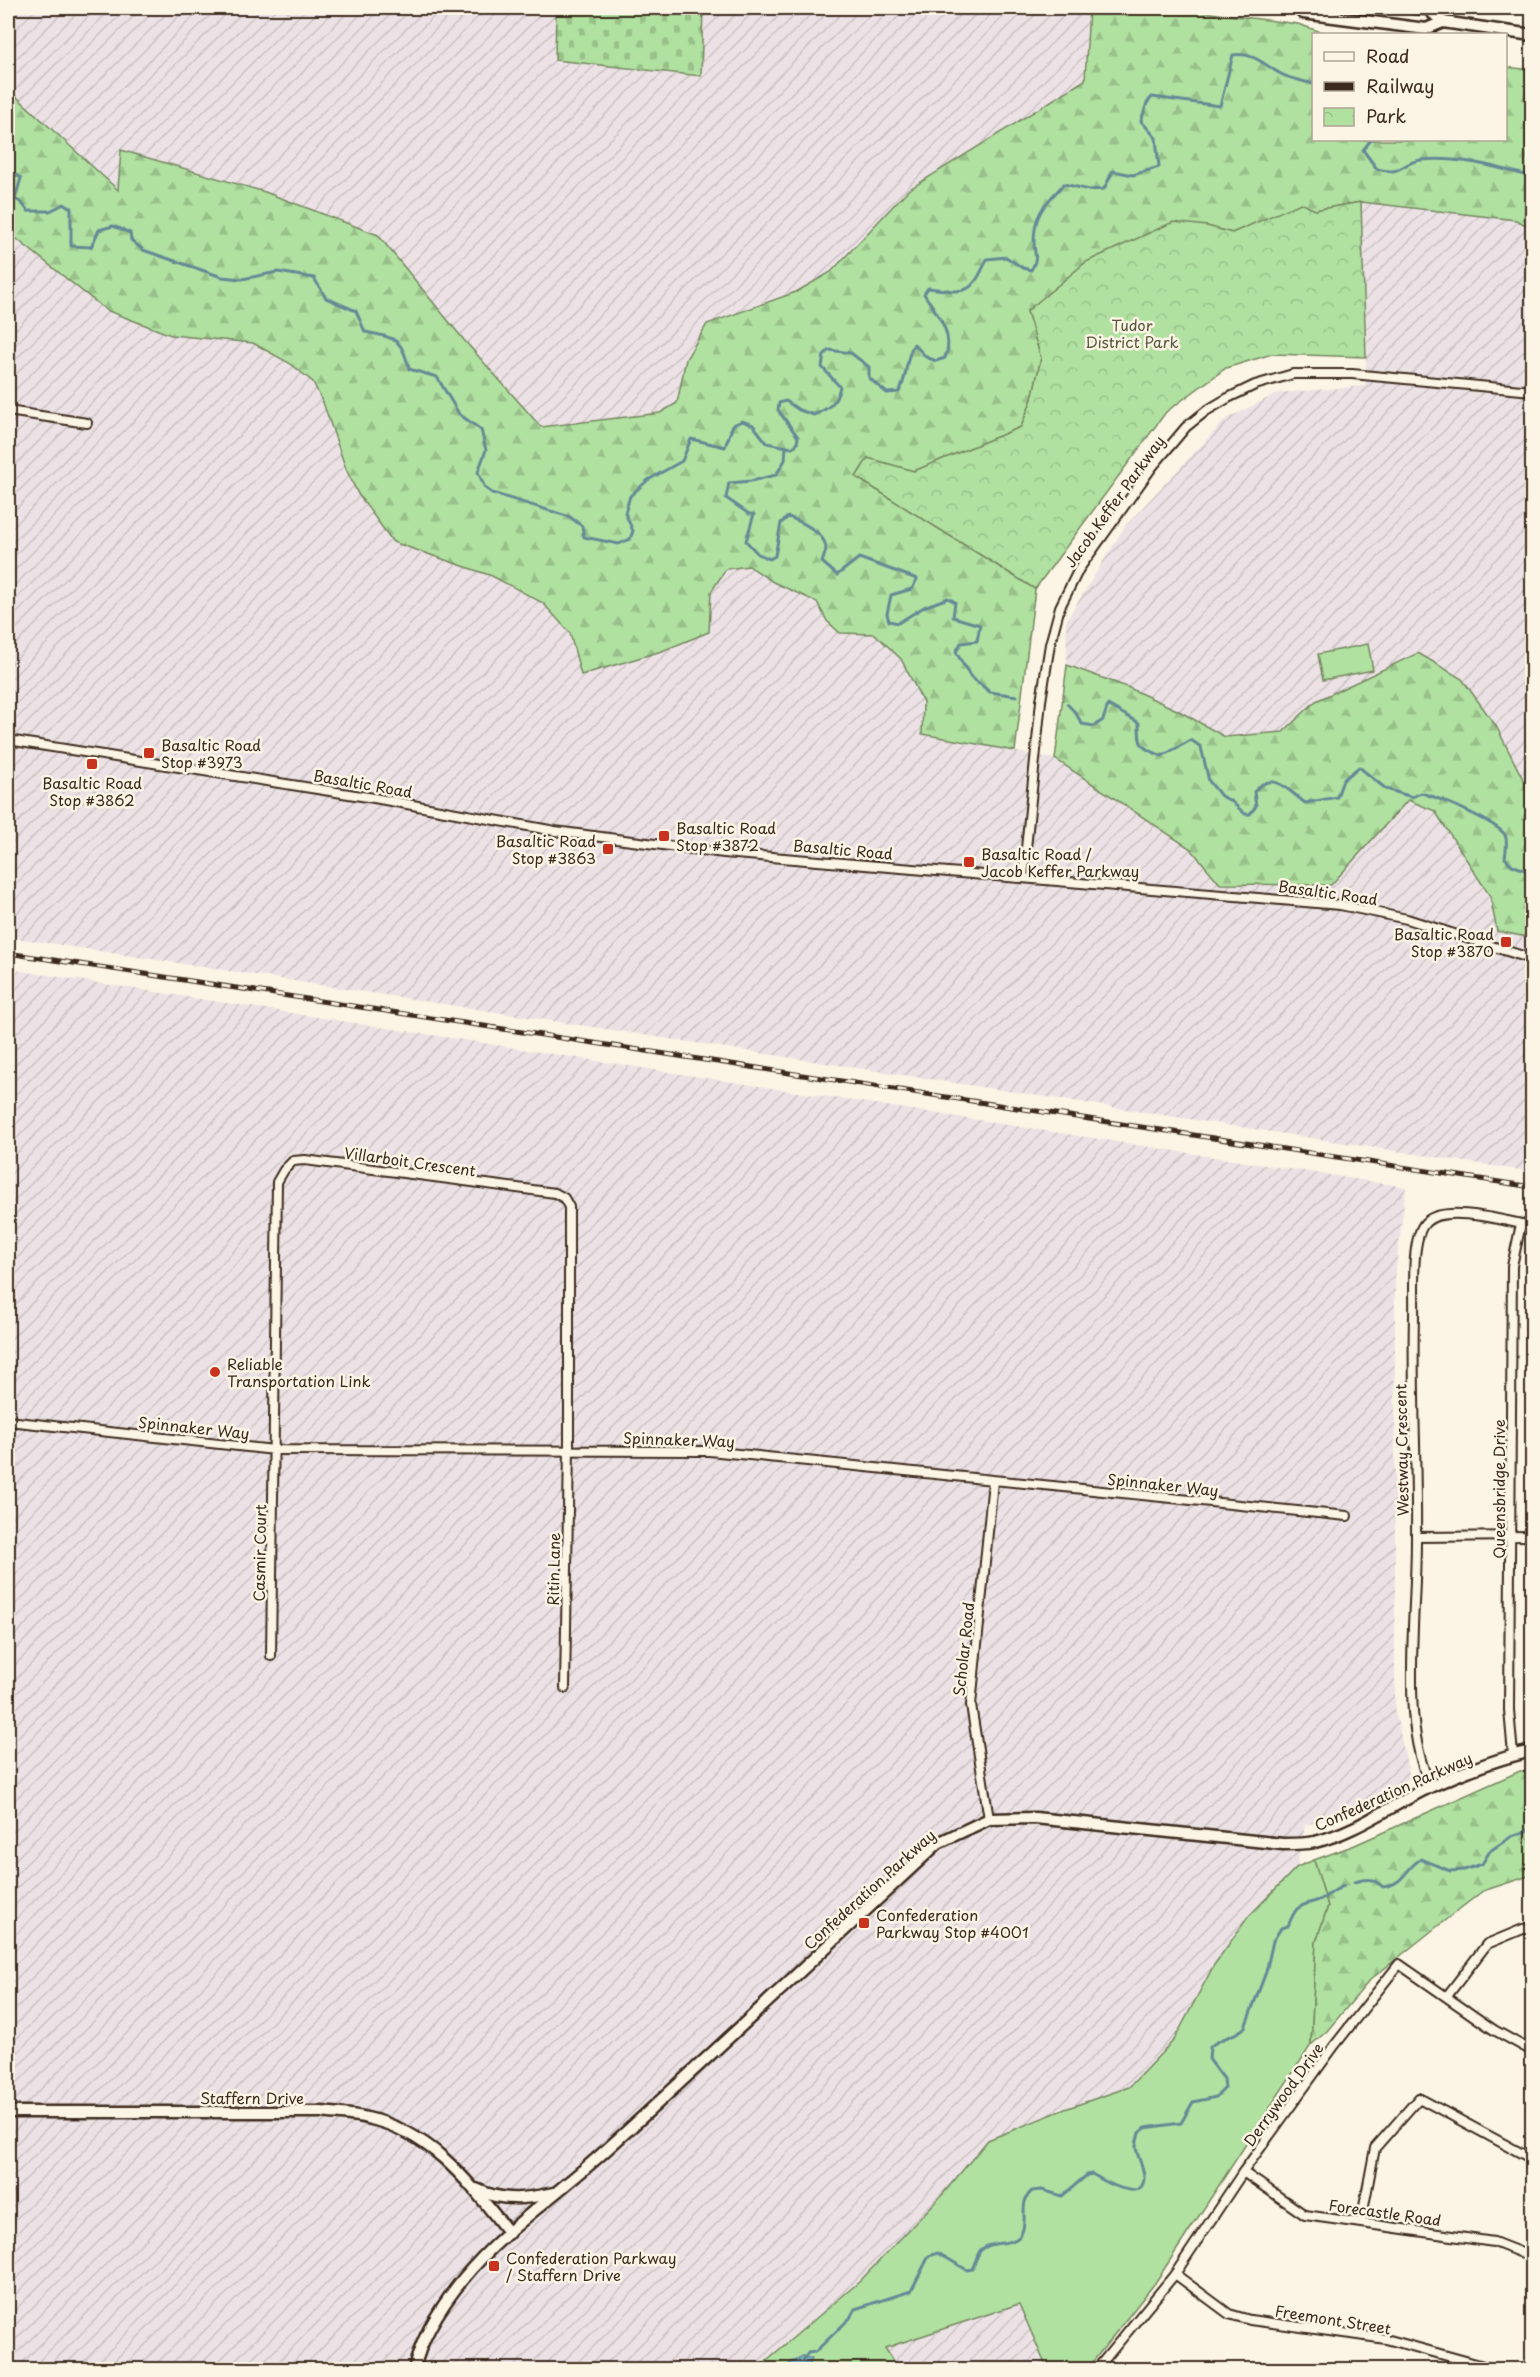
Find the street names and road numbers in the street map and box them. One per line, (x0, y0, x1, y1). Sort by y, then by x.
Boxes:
street label: Jacob Keffer Parkway (1058, 430, 1170, 572)
street label: Basaltic Road (312, 763, 414, 803)
street label: Basaltic Road (792, 833, 894, 865)
street label: Basaltic Road (1277, 874, 1379, 910)
street label: Villarboit Crescent (343, 1140, 477, 1182)
street label: Westway Crescent (1388, 1384, 1414, 1516)
street label: Spinnaker Way (137, 1410, 251, 1444)
street label: Queensbridge Drive (1487, 1419, 1510, 1559)
street label: Spinnaker Way (623, 1426, 735, 1452)
street label: Spinnaker Way (1106, 1467, 1220, 1501)
street label: Casmir Court (247, 1504, 271, 1602)
street label: Ritin Lane (541, 1532, 565, 1606)
street label: Scholar Road (947, 1601, 979, 1697)
street label: Confederation Parkway (1311, 1746, 1475, 1836)
street label: Confederation Parkway (798, 1823, 940, 1955)
street label: Derrywood Drive (1238, 2037, 1329, 2151)
street label: Staffern Drive (200, 2086, 304, 2109)
street label: Forecastle Road (1327, 2193, 1443, 2231)
street label: Freemont Street (1273, 2298, 1393, 2340)

